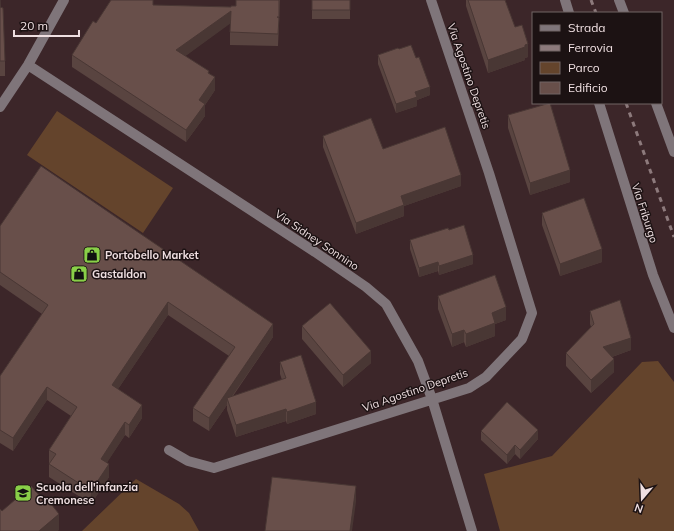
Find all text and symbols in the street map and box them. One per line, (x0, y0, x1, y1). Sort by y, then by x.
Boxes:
scale bar (14, 12, 79, 38)
legend (532, 12, 662, 104)
text: 20 m (20, 18, 48, 33)
text: Strada (568, 20, 606, 35)
street label: Via Agostino Depretis (444, 21, 494, 131)
text: Ferrovia (568, 40, 613, 55)
text: Parco (568, 60, 600, 75)
text: Edificio (568, 80, 608, 95)
street label: Via Friburgo (629, 181, 661, 245)
street label: Via Sidney Sonnino (272, 207, 362, 273)
shop icon: Portobello Market (82, 245, 102, 265)
place label: Portobello Market (105, 248, 199, 262)
shop icon: Gastaldon (69, 264, 89, 284)
place label: Gastaldon (92, 267, 146, 281)
street label: Via Agostino Depretis (360, 365, 470, 415)
north arrow (622, 479, 662, 519)
place label: Scuola dell'infanzia Cremonese (36, 480, 138, 507)
school or university icon: Scuola dell'infanzia Cremonese (13, 483, 33, 503)
text: N (633, 500, 645, 516)

